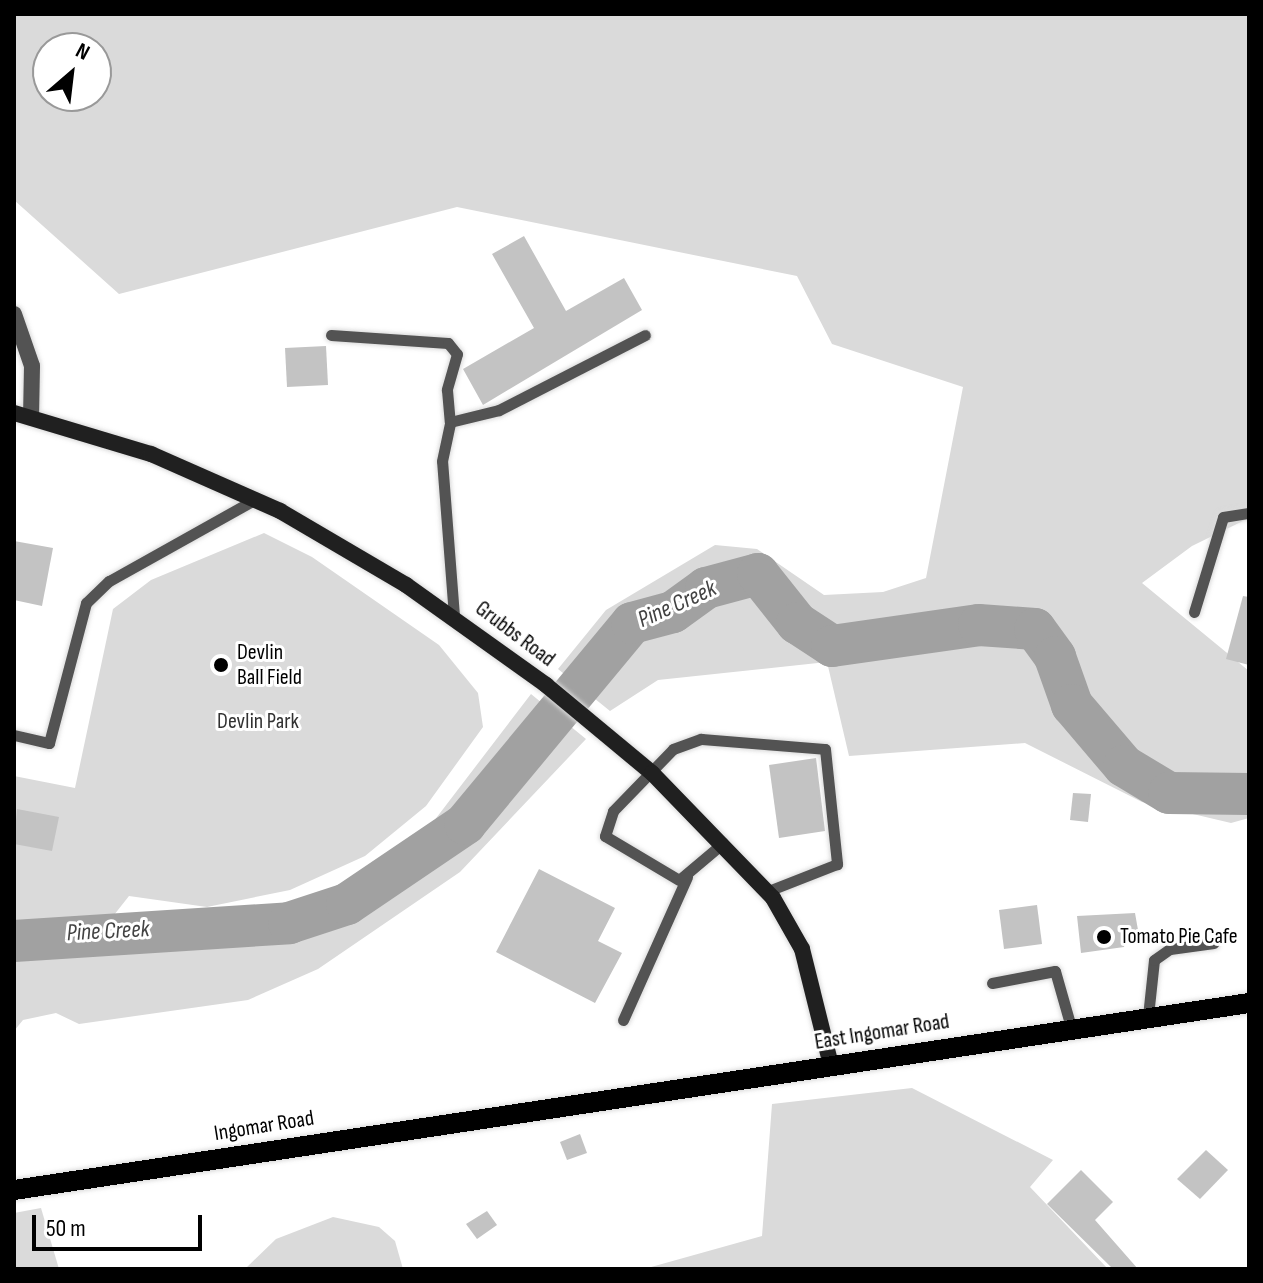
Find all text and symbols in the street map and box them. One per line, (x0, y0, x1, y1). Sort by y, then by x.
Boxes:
north arrow (32, 32, 112, 112)
text: N (71, 37, 94, 67)
water label: Pine Creek (633, 574, 721, 634)
street label: Grubbs Road (470, 596, 560, 672)
place label: Devlin Ball Field (237, 639, 302, 690)
marker: Devlin Ball Field (212, 656, 230, 674)
park label: Devlin Park (217, 709, 299, 735)
water label: Pine Creek (66, 914, 150, 948)
place label: Tomato Pie Cafe (1120, 924, 1238, 950)
marker: Tomato Pie Cafe (1095, 928, 1113, 946)
street label: East Ingomar Road (813, 1008, 951, 1056)
street label: Ingomar Road (212, 1105, 316, 1147)
scale bar (36, 1199, 206, 1249)
text: 50 m (46, 1214, 86, 1243)

